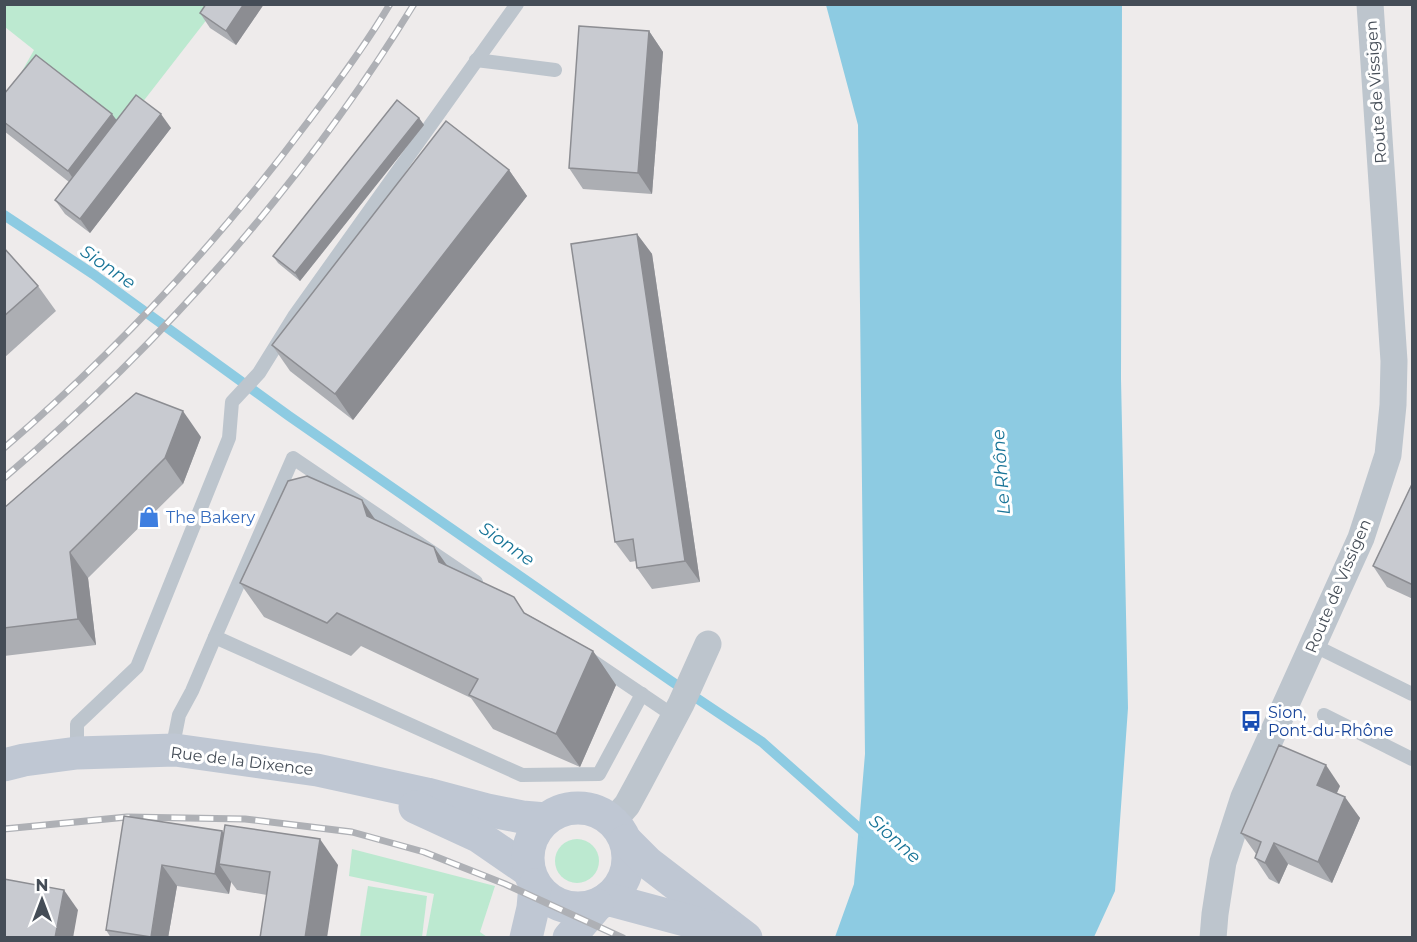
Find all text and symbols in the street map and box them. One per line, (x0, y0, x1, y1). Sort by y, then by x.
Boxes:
street label: Route de Vissigen (1362, 20, 1390, 164)
water label: Sionne (76, 240, 140, 294)
water label: Le Rhône (987, 428, 1015, 515)
shop icon: The Bakery (137, 505, 161, 529)
place label: The Bakery (166, 508, 256, 527)
street label: Route de Vissigen (1301, 516, 1375, 656)
water label: Sionne (475, 517, 539, 571)
place label: Sion, Pont-du-Rhône (1268, 703, 1393, 740)
bus stop icon: Sion, Pont-du-Rhône (1239, 709, 1263, 733)
street label: Rue de la Dixence (170, 743, 314, 779)
water label: Sionne (864, 810, 926, 868)
north arrow (12, 870, 72, 930)
text: N (36, 876, 48, 895)

